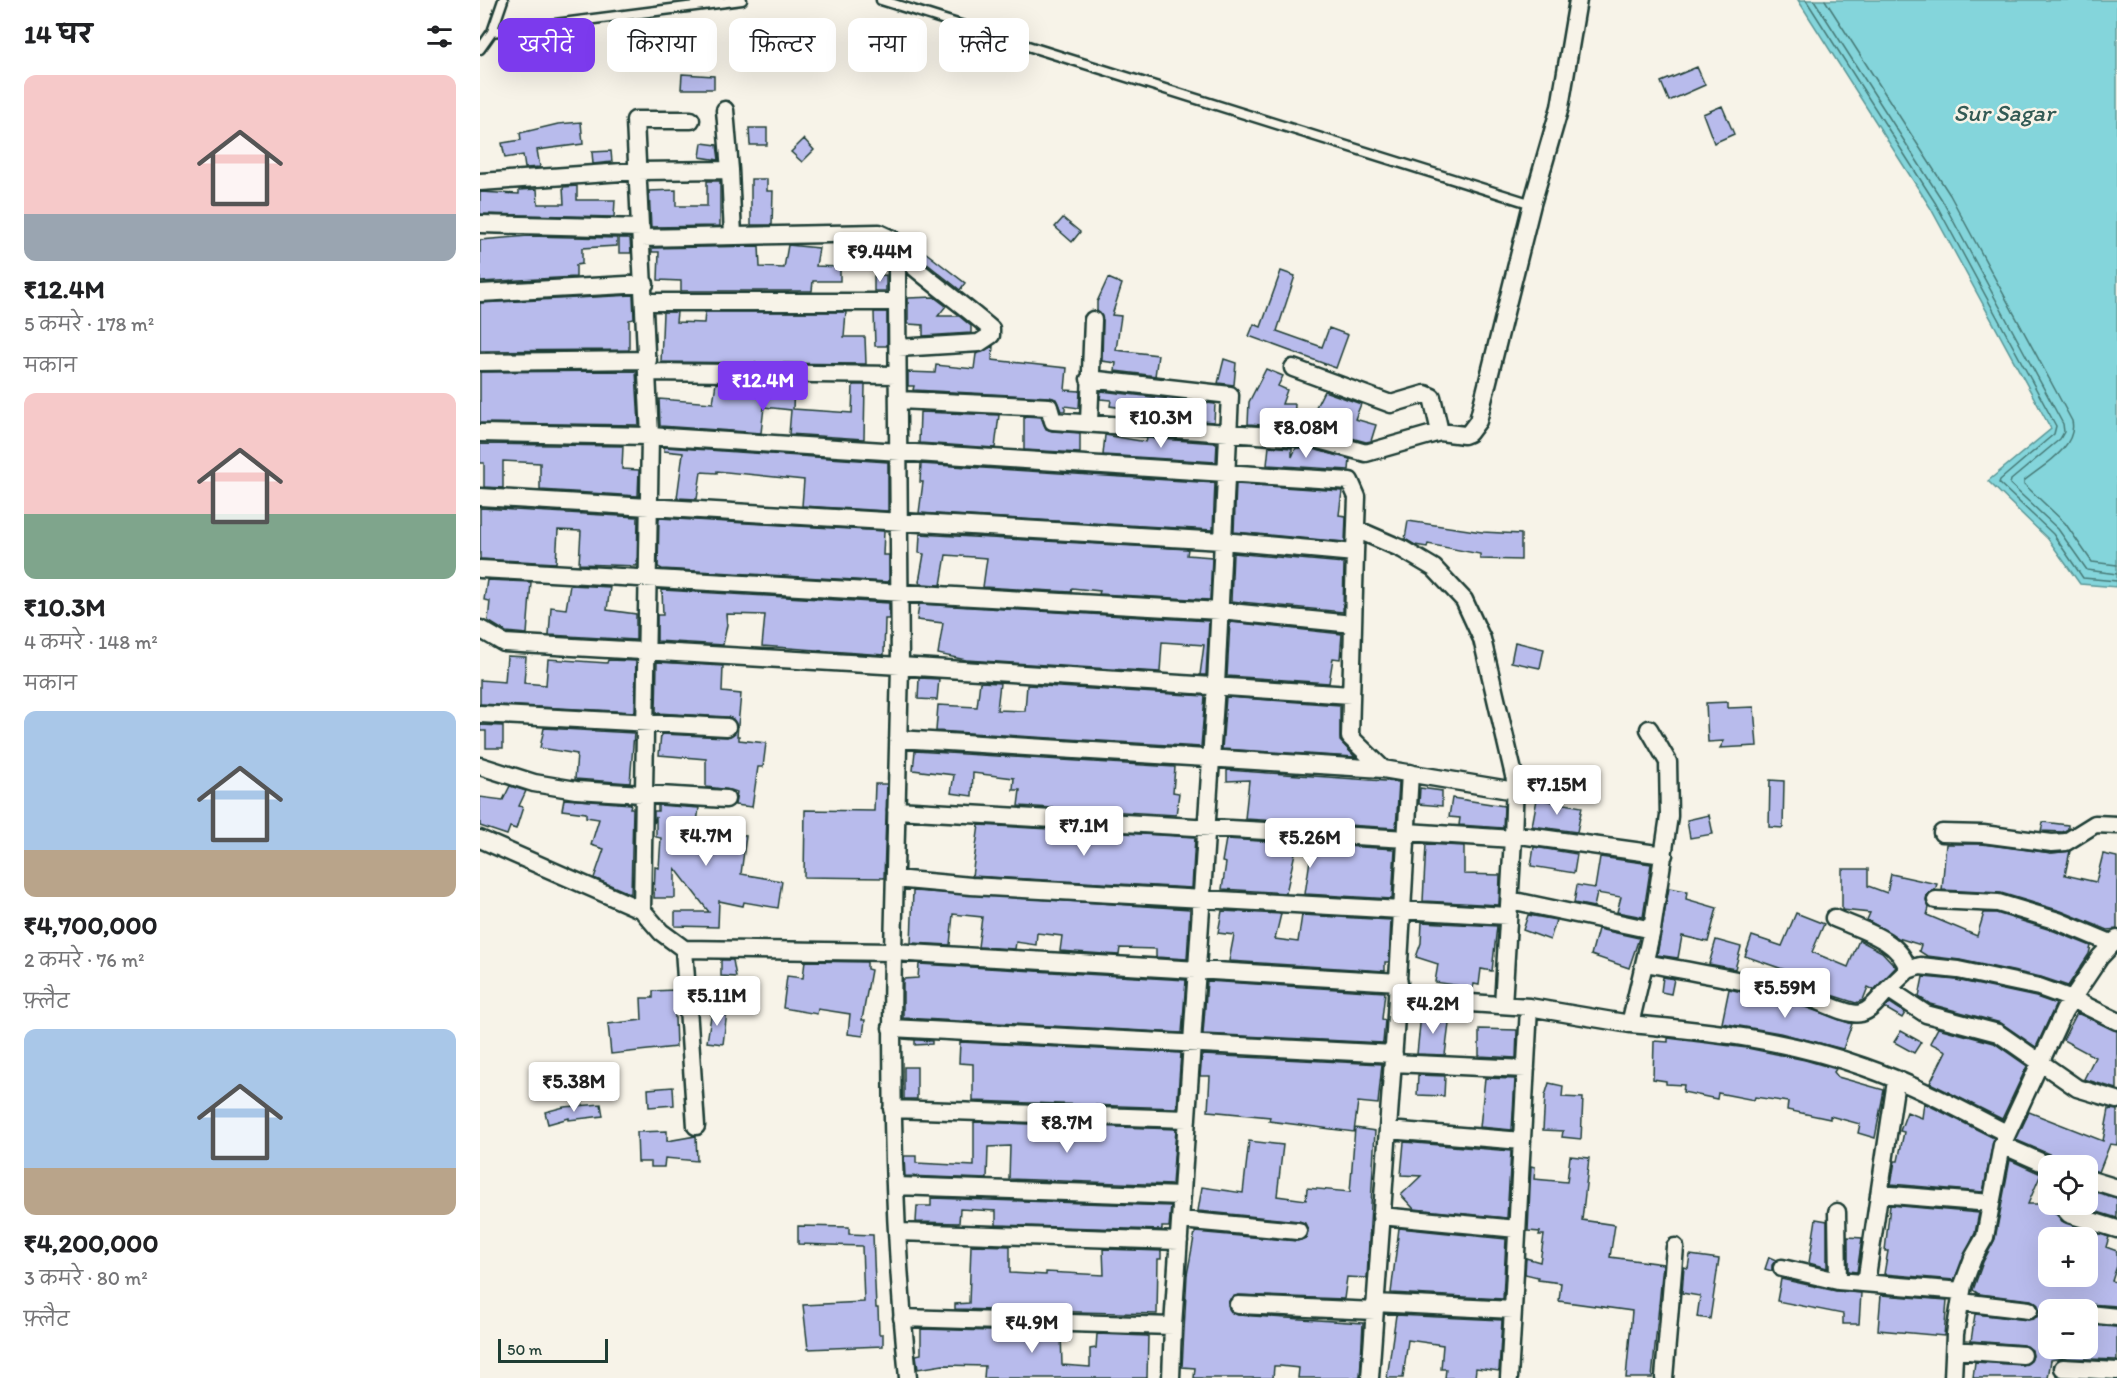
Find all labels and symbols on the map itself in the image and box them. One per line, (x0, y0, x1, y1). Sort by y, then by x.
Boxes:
water label: Sur Sagar (1953, 98, 2057, 127)
pin: ₹9.44M (831, 232, 929, 283)
pin: ₹12.4M (714, 361, 812, 412)
pin: ₹10.3M (1112, 398, 1210, 449)
pin: ₹8.08M (1257, 408, 1355, 459)
pin: ₹7.15M (1508, 765, 1606, 816)
pin: ₹7.1M (1042, 806, 1126, 857)
pin: ₹4.7M (664, 816, 748, 867)
pin: ₹5.26M (1261, 818, 1359, 869)
pin: ₹5.59M (1736, 968, 1834, 1019)
pin: ₹5.11M (668, 976, 766, 1027)
pin: ₹4.2M (1391, 984, 1475, 1035)
pin: ₹5.38M (525, 1062, 623, 1113)
pin: ₹8.7M (1025, 1103, 1109, 1154)
pin: ₹4.9M (990, 1303, 1074, 1354)
scale bar (498, 1336, 608, 1364)

